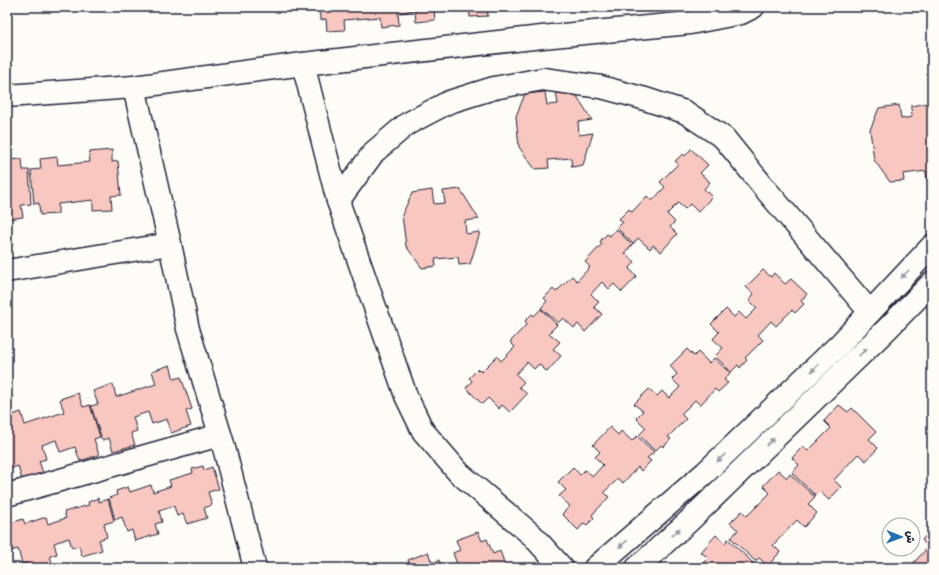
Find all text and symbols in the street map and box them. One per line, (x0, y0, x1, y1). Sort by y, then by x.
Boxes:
one-way arrow (900, 269, 910, 279)
one-way arrow (858, 347, 868, 357)
one-way arrow (810, 363, 820, 373)
one-way arrow (765, 437, 775, 447)
one-way arrow (716, 453, 726, 462)
north arrow (881, 517, 921, 557)
one-way arrow (671, 527, 681, 537)
text: ش (904, 531, 918, 543)
one-way arrow (618, 539, 628, 548)

